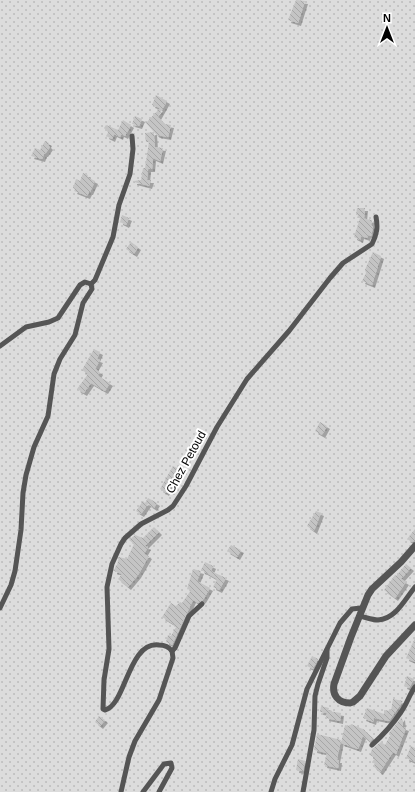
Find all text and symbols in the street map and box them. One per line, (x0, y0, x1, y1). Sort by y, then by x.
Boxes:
north arrow (367, 8, 407, 48)
text: N (383, 12, 391, 24)
street label: Chez Petoud (163, 428, 209, 496)

